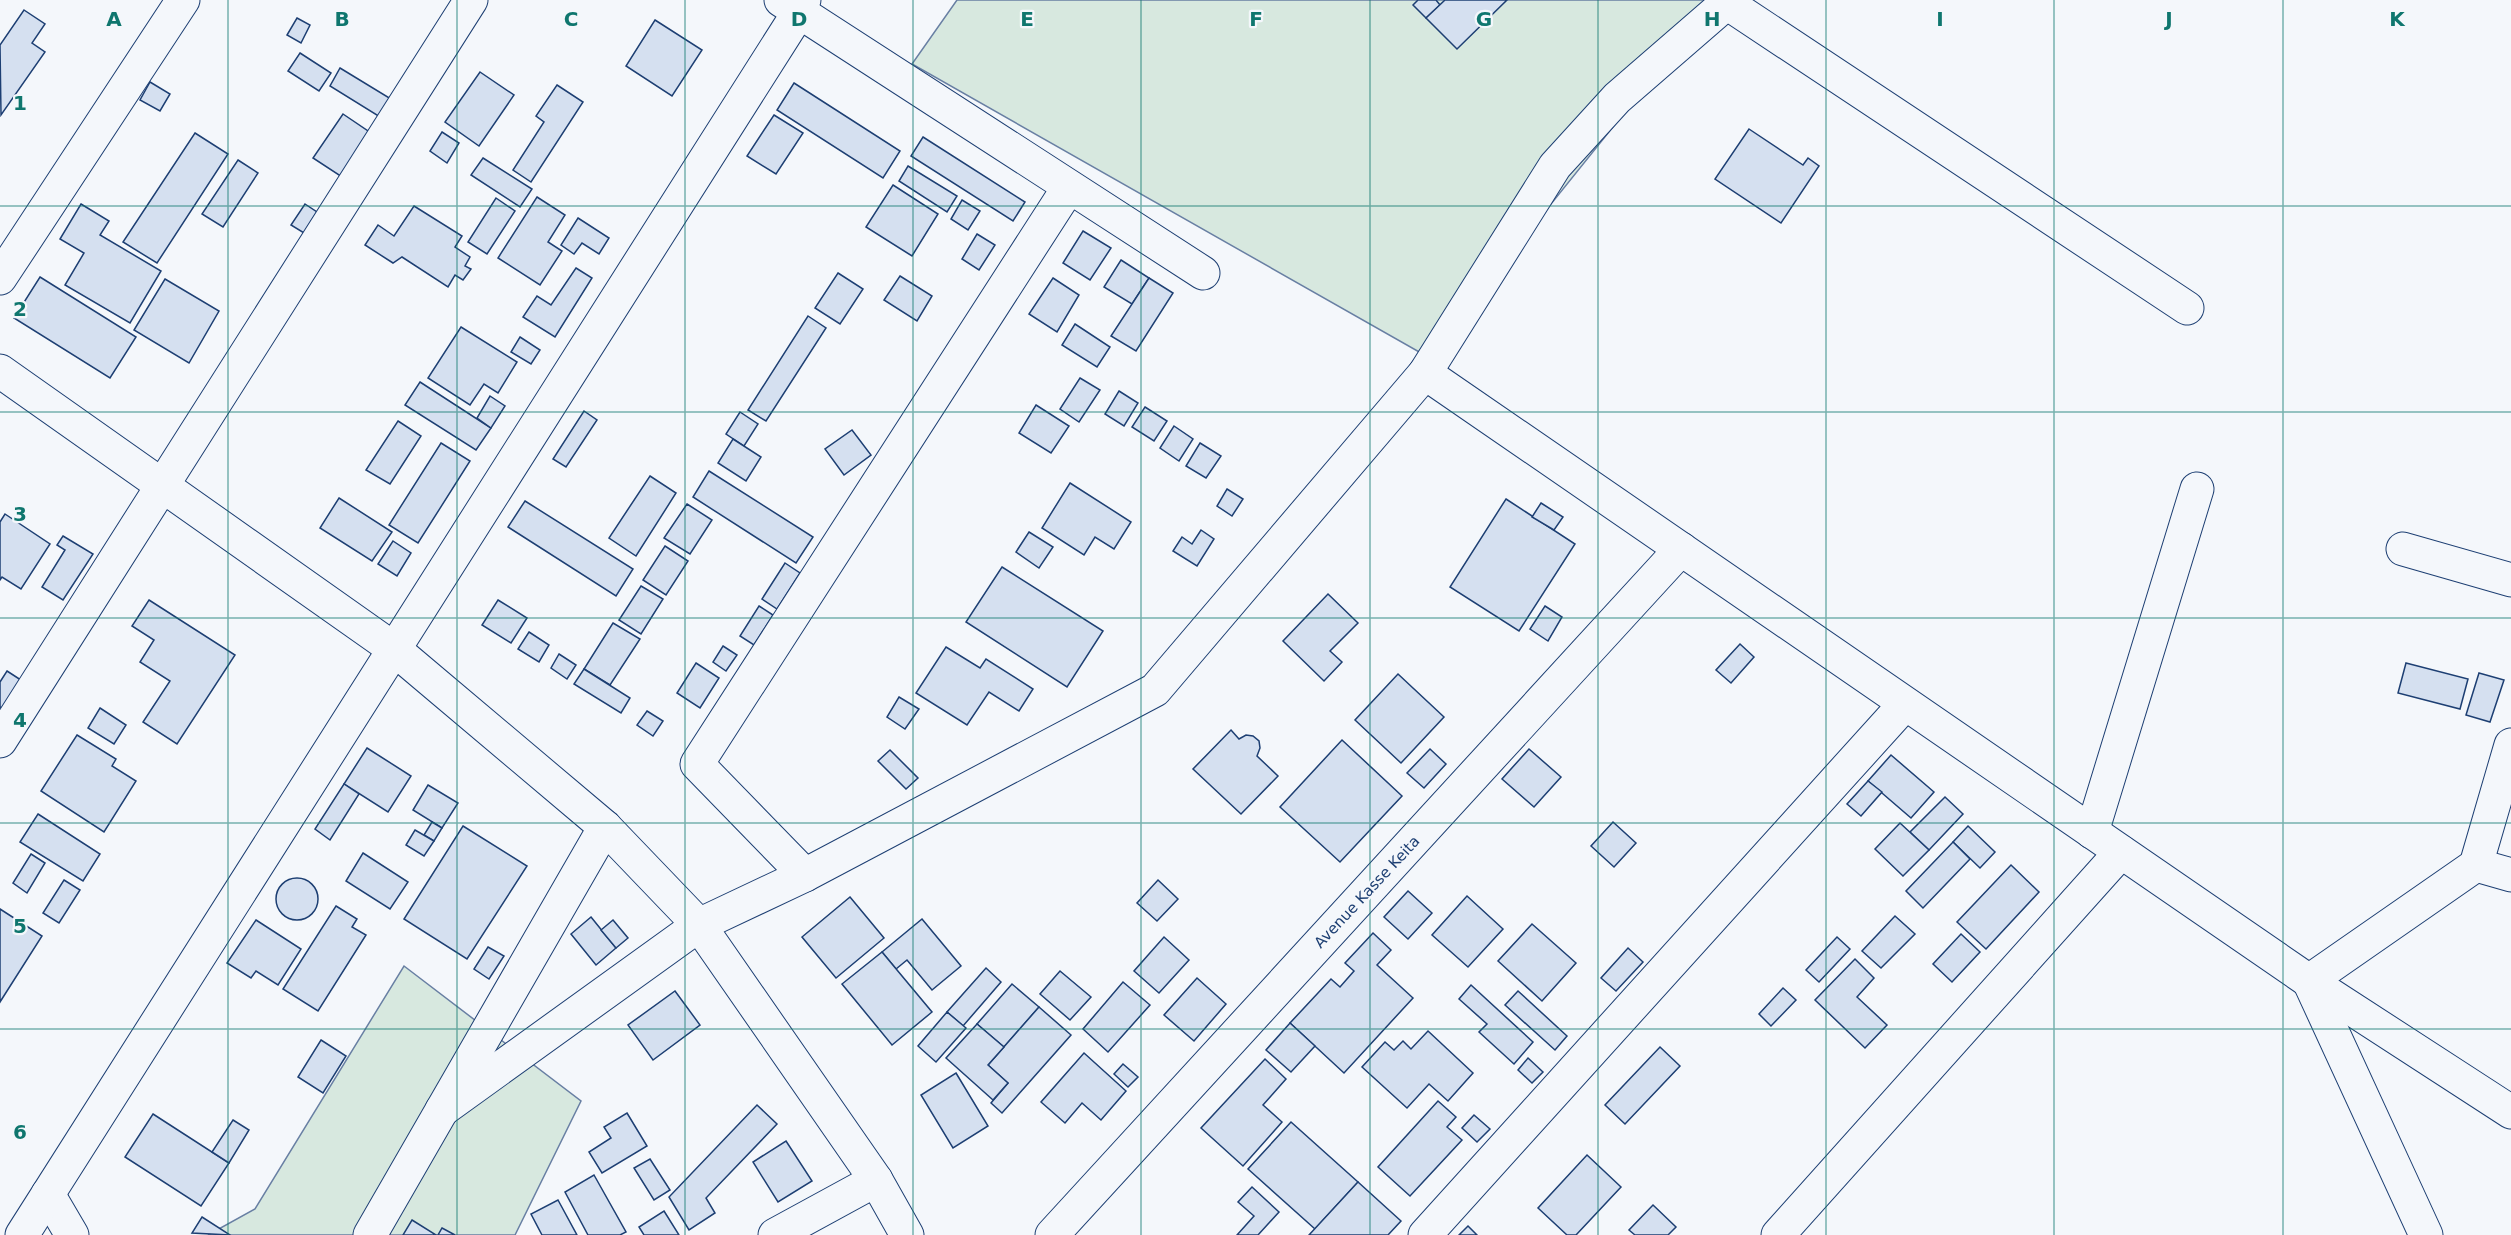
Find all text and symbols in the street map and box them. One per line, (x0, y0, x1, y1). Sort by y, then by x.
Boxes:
text: A (106, 7, 122, 31)
text: B (334, 7, 350, 31)
text: C (564, 7, 578, 31)
text: D (791, 7, 807, 31)
text: E (1020, 7, 1034, 31)
text: F (1249, 7, 1263, 31)
text: G (1476, 7, 1492, 31)
text: H (1704, 7, 1720, 31)
text: I (1936, 7, 1944, 31)
text: J (2163, 7, 2173, 31)
text: K (2389, 7, 2406, 31)
text: 1 (13, 91, 27, 115)
text: 2 (13, 297, 27, 321)
text: 3 (13, 502, 27, 526)
text: 4 (13, 708, 27, 732)
street label: Avenue Kasse Keita (1310, 832, 1424, 952)
text: 5 (13, 914, 27, 938)
text: 6 (13, 1120, 27, 1144)

